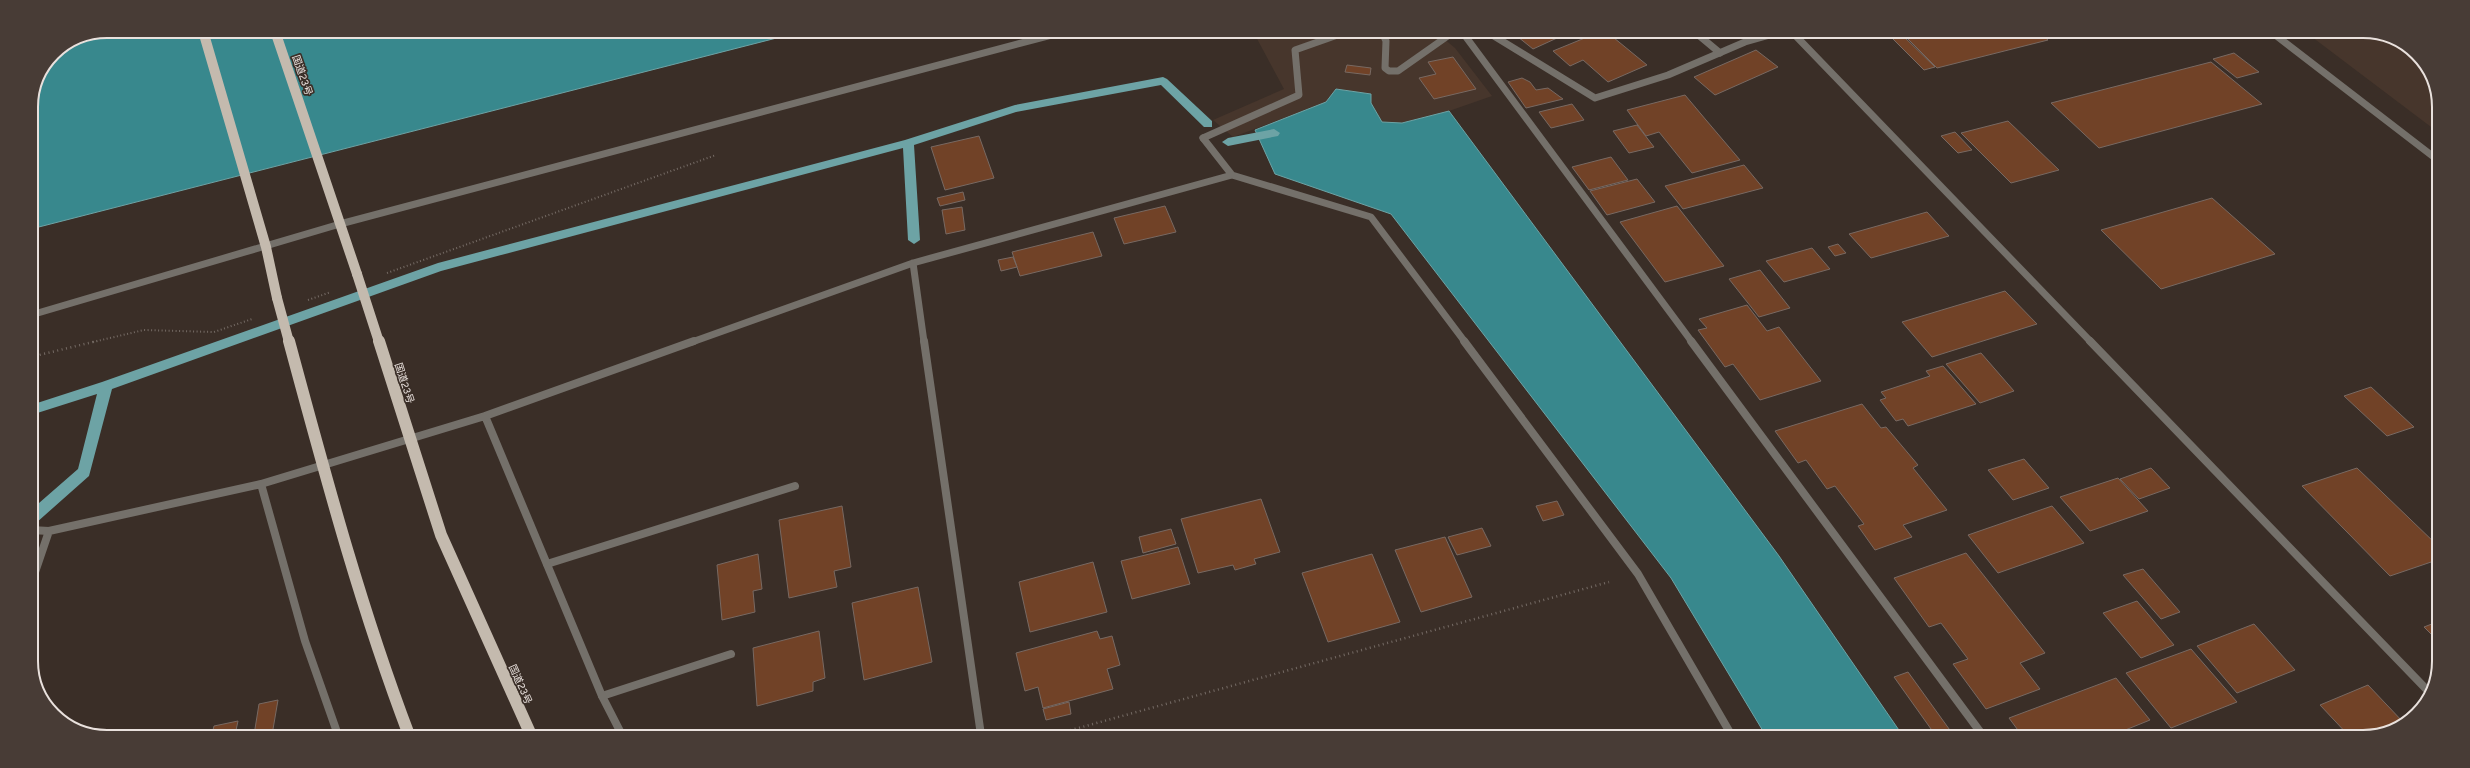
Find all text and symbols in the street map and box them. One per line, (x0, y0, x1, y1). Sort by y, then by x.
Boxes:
street label: 国道23号 (289, 53, 315, 98)
street label: 国道23号 (391, 361, 416, 406)
street label: 国道23号 (505, 663, 534, 707)

